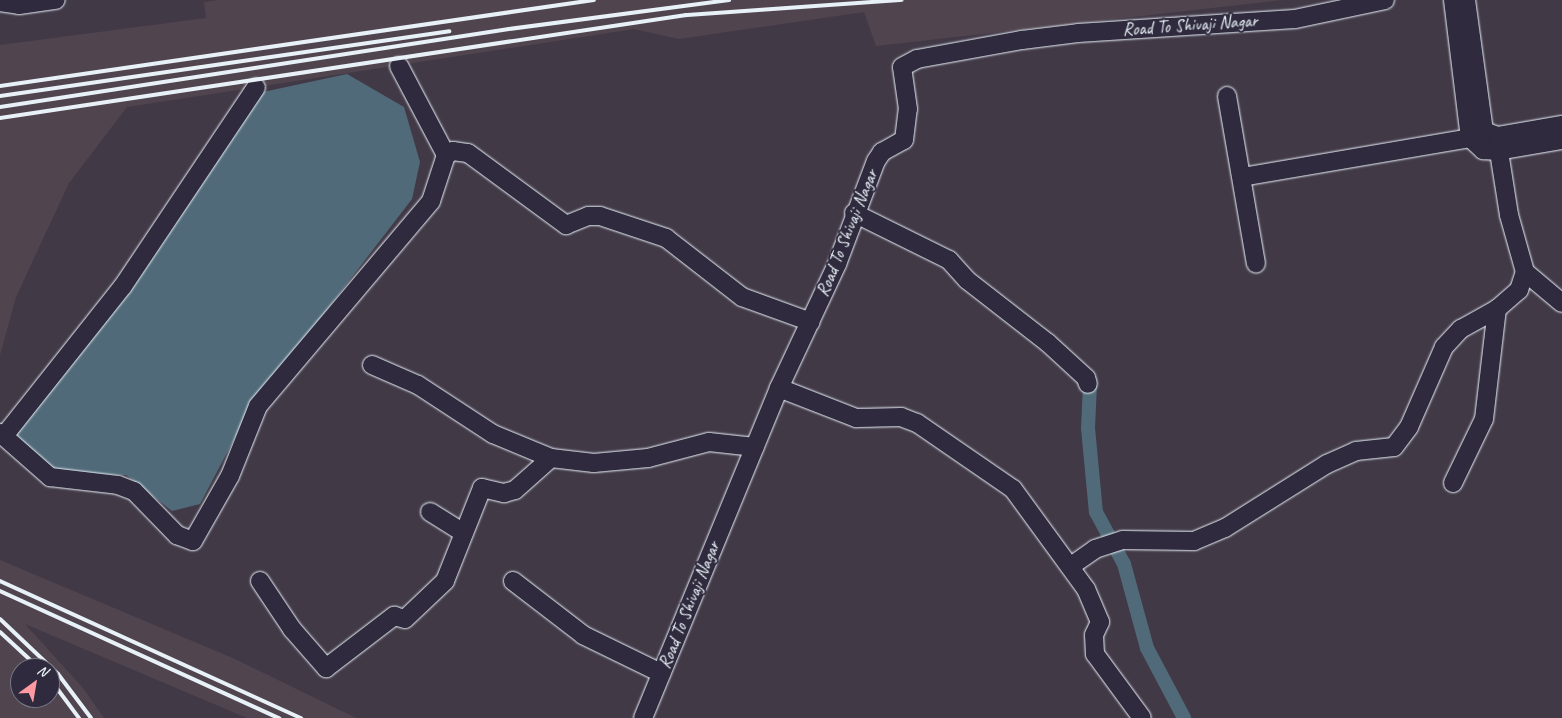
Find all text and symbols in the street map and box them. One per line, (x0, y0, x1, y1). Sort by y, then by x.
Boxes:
street label: Road To Shivaji Nagar (1121, 9, 1259, 41)
street label: Road To Shivaji Nagar (812, 166, 882, 300)
street label: Road To Shivaji Nagar (654, 538, 724, 672)
north arrow (10, 658, 60, 708)
text: N (34, 661, 51, 680)

